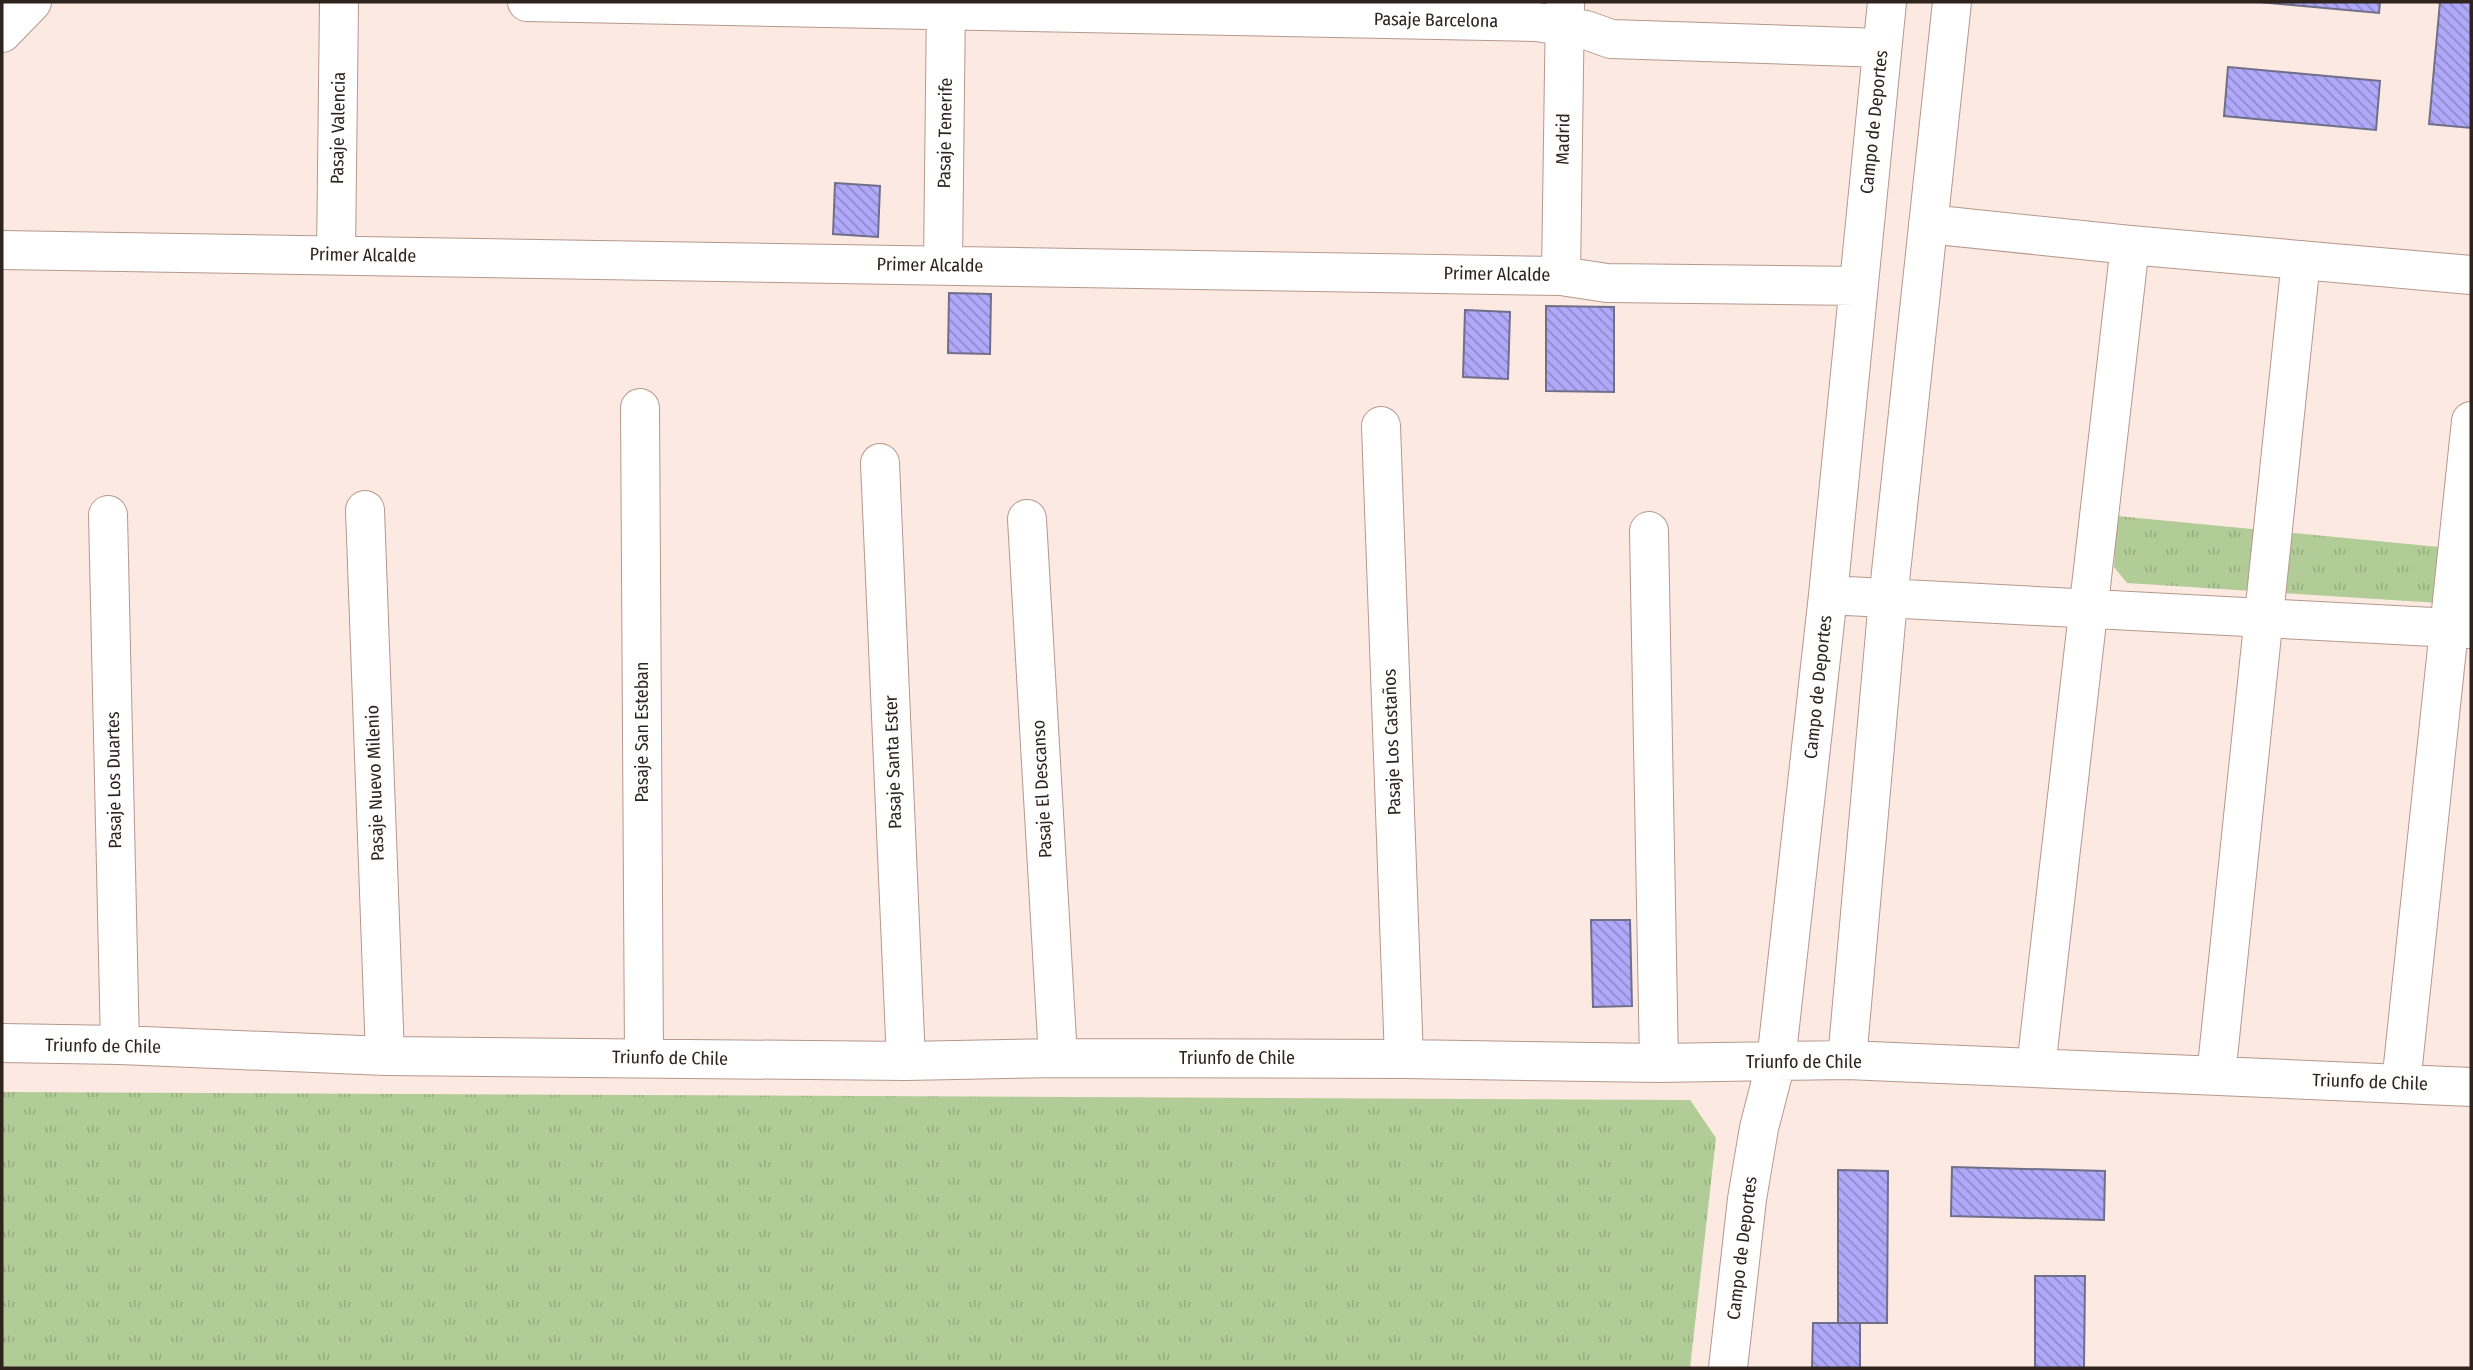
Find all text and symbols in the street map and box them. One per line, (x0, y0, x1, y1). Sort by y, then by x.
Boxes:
street label: Pasaje Barcelona (1374, 8, 1498, 32)
street label: Campo de Deportes (1856, 49, 1893, 195)
street label: Pasaje Valencia (326, 72, 350, 184)
street label: Pasaje Tenerife (933, 77, 957, 189)
street label: Madrid (1552, 113, 1574, 165)
street label: Primer Alcalde (310, 243, 417, 267)
street label: Primer Alcalde (877, 253, 984, 277)
street label: Primer Alcalde (1444, 262, 1551, 286)
street label: Campo de Deportes (1800, 614, 1837, 760)
street label: Pasaje San Esteban (631, 662, 653, 802)
street label: Pasaje Los Castaños (1378, 668, 1406, 816)
street label: Pasaje Santa Ester (880, 694, 906, 829)
street label: Pasaje Nuevo Milenio (361, 705, 389, 861)
street label: Pasaje Los Duartes (102, 711, 126, 849)
street label: Pasaje El Descanso (1027, 719, 1057, 859)
street label: Triunfo de Chile (45, 1034, 161, 1058)
street label: Triunfo de Chile (612, 1046, 728, 1070)
street label: Triunfo de Chile (1179, 1047, 1295, 1069)
street label: Triunfo de Chile (1746, 1051, 1862, 1073)
street label: Triunfo de Chile (2312, 1069, 2428, 1095)
street label: Campo de Deportes (1722, 1175, 1762, 1321)

